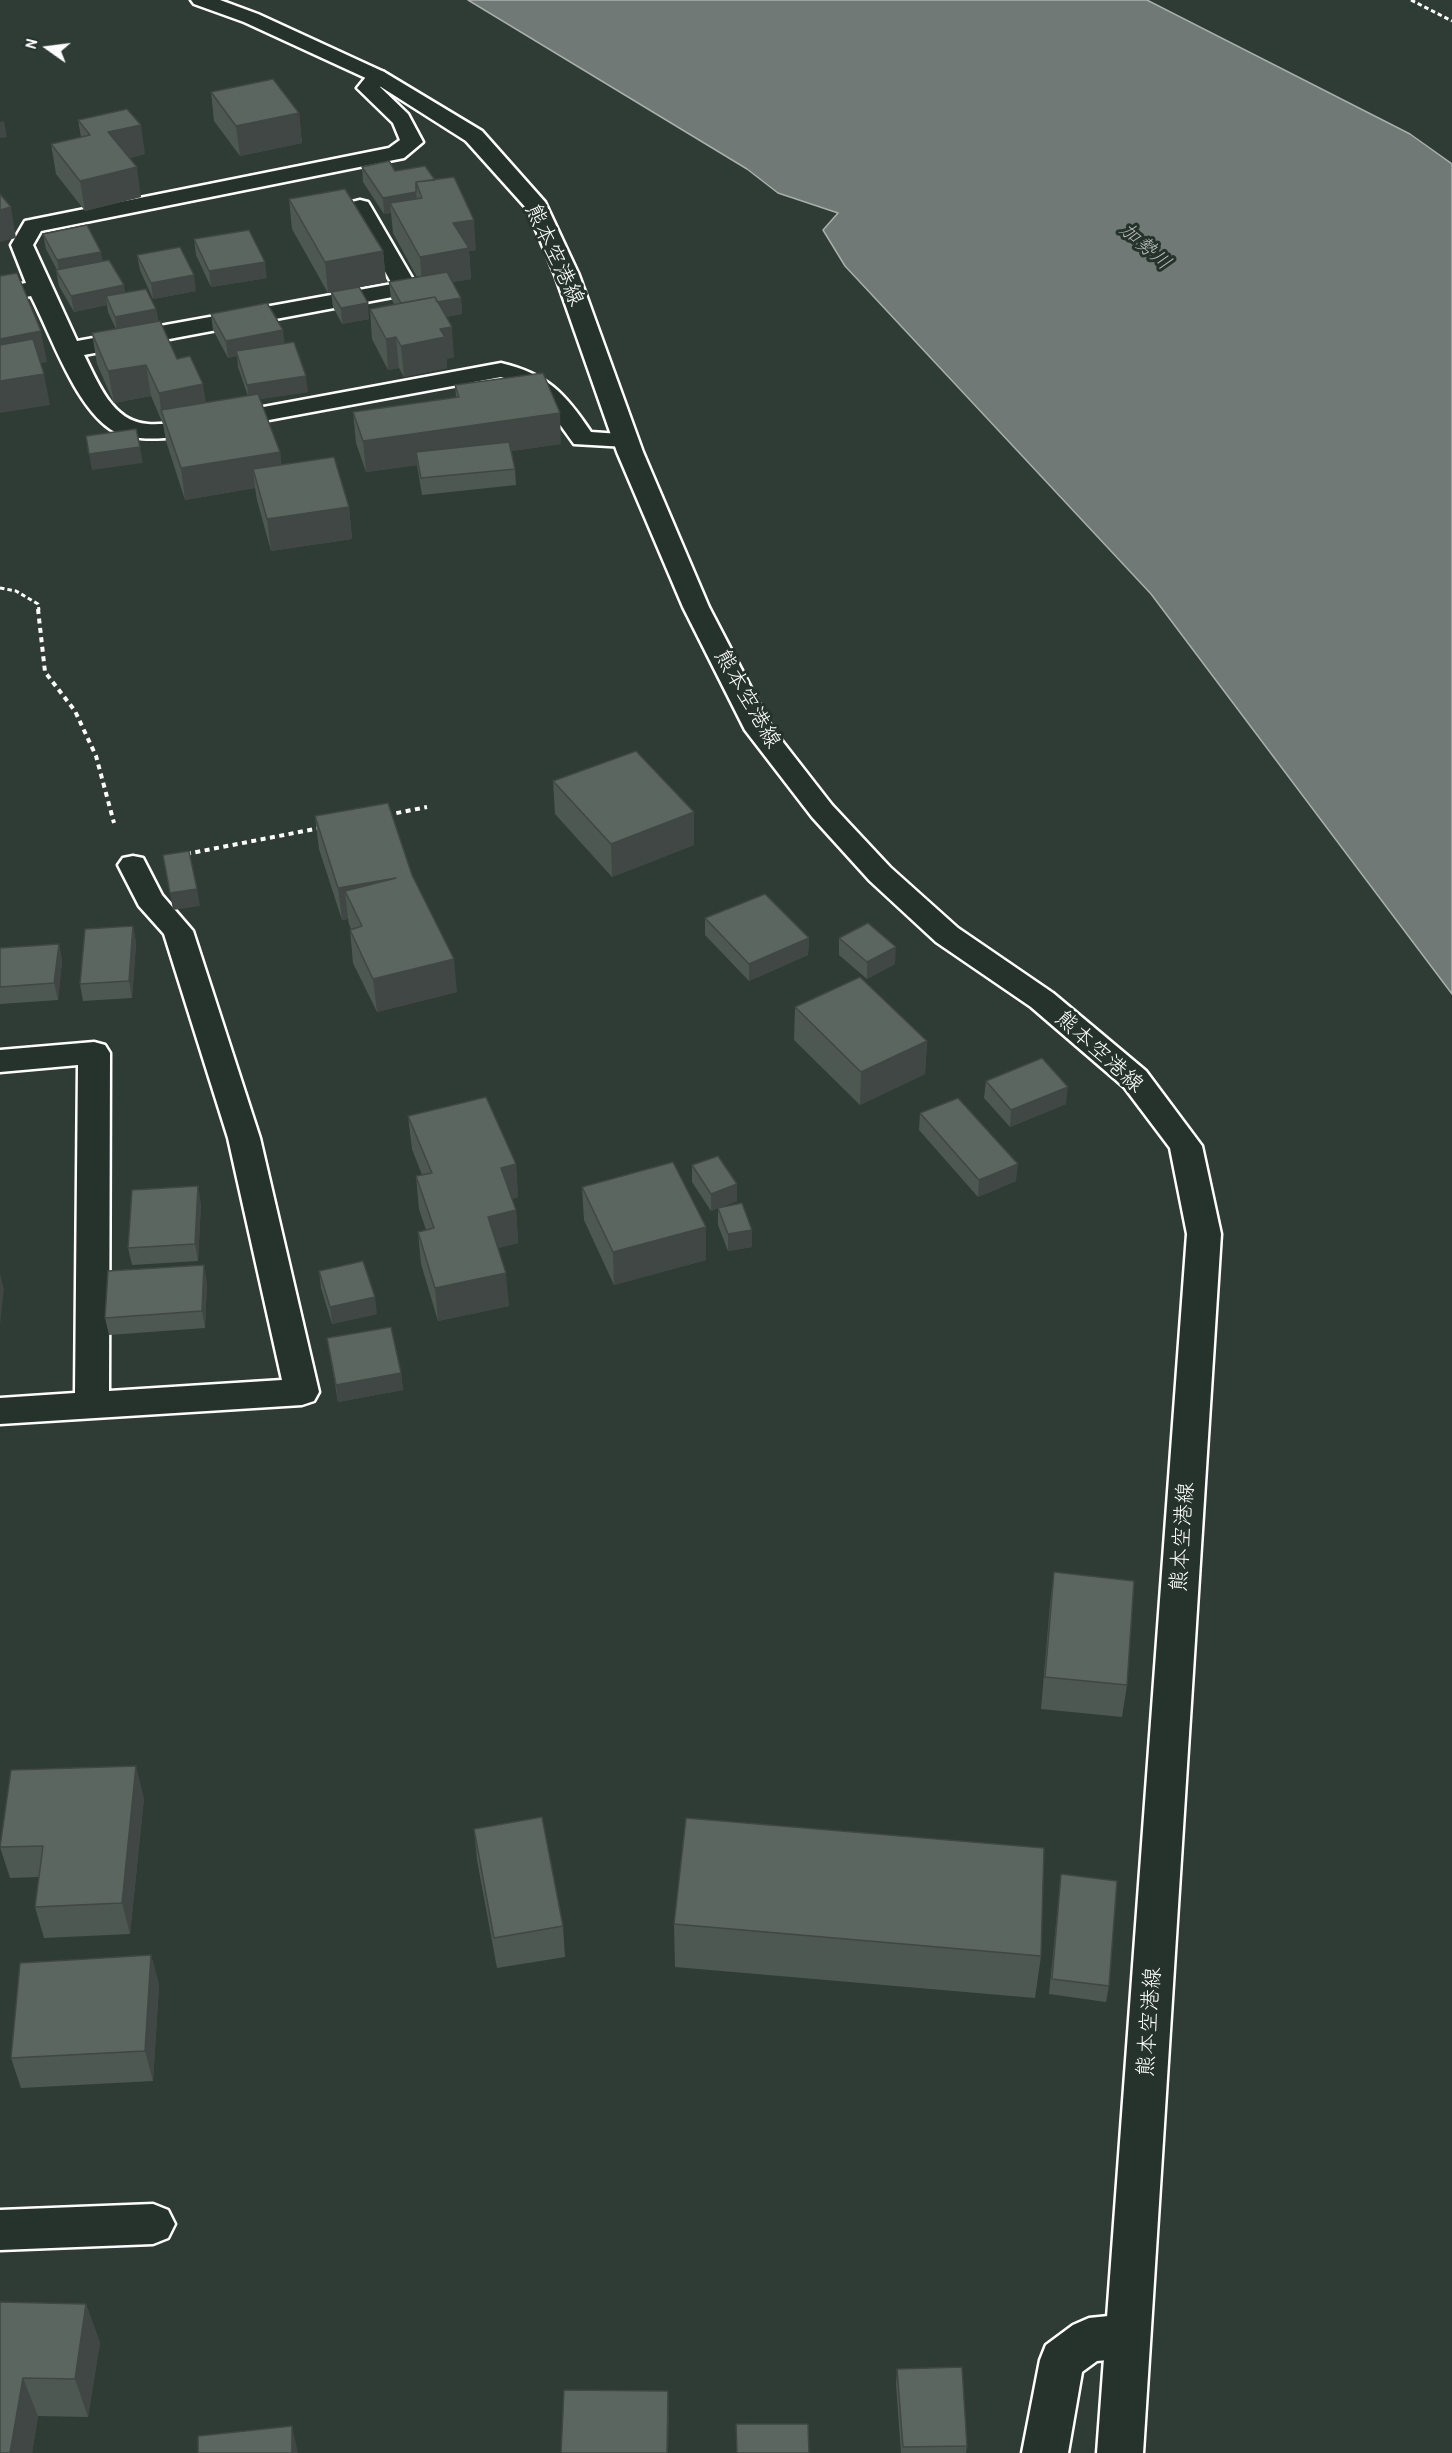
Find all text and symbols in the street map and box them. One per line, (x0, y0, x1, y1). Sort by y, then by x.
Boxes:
north arrow (18, 18, 78, 78)
text: N (19, 37, 42, 50)
street label: 熊本空港線 (519, 200, 589, 310)
water label: 加勢川 (1114, 218, 1176, 276)
street label: 熊本空港線 (708, 645, 786, 753)
street label: 熊本空港線 (1049, 1005, 1149, 1099)
street label: 熊本空港線 (1166, 1481, 1200, 1593)
street label: 熊本空港線 (1133, 1966, 1167, 2078)

